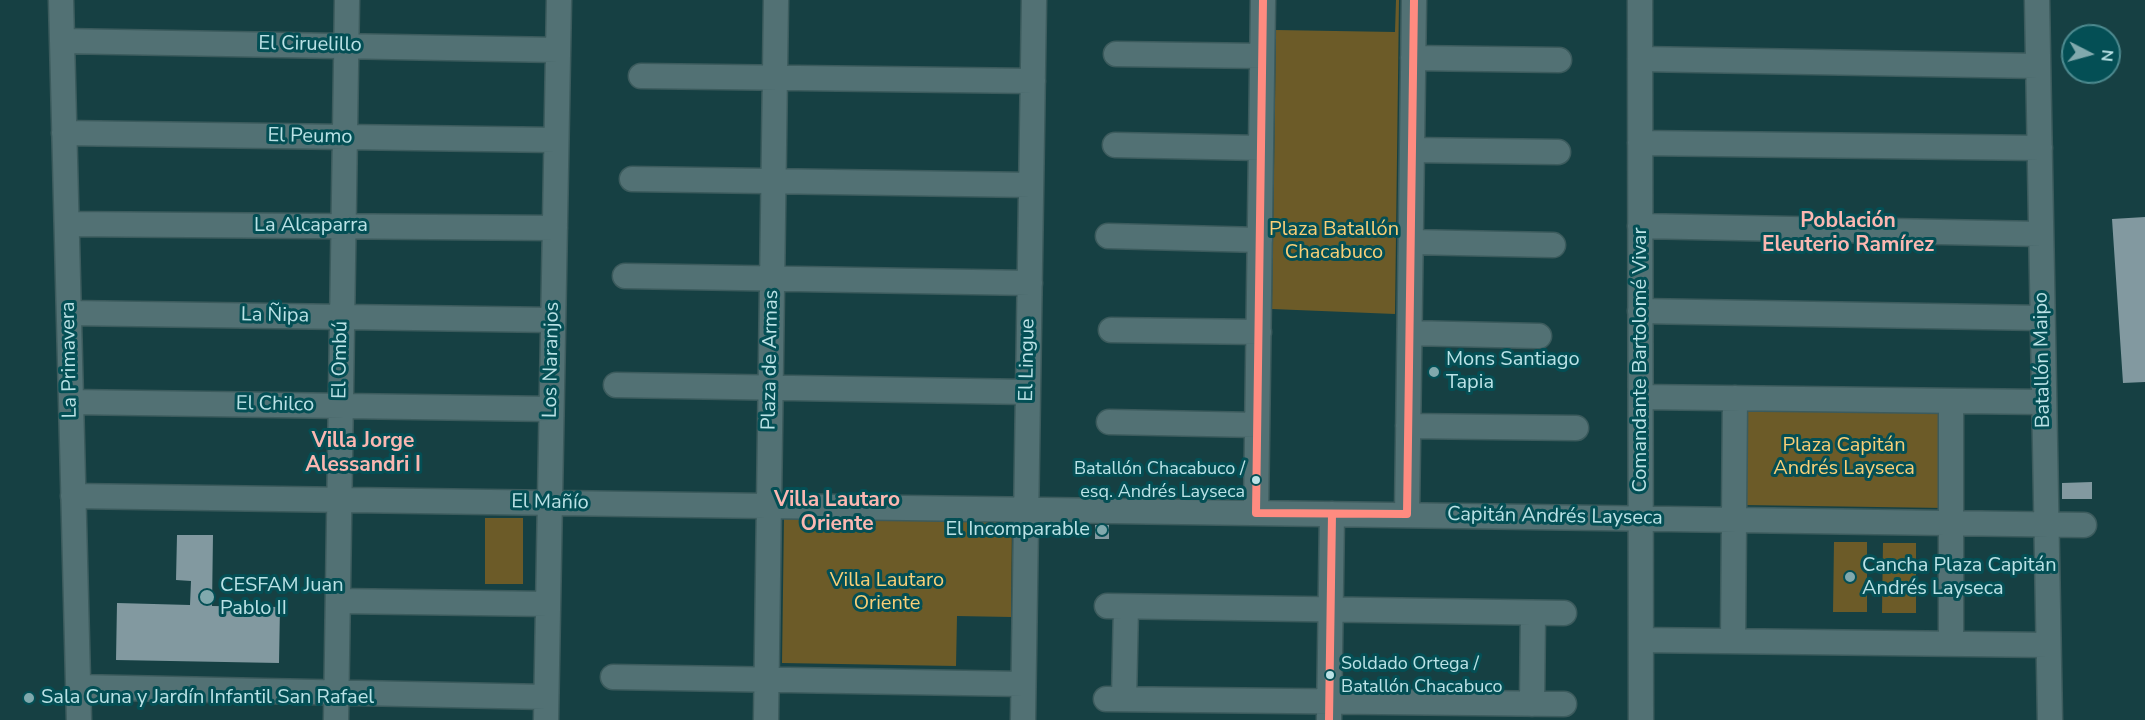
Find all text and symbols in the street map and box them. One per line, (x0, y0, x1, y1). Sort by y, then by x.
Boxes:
north arrow (2061, 24, 2121, 84)
street label: El Ciruelillo (258, 32, 362, 58)
text: N (2095, 49, 2118, 63)
street label: El Peumo (267, 124, 353, 150)
district label: Población Eleuterio Ramírez (1762, 209, 1934, 259)
street label: La Alcaparra (254, 214, 368, 238)
park label: Plaza Batallón Chacabuco (1269, 218, 1399, 265)
street label: Comandante Bartolomé Vivar (1629, 227, 1653, 493)
street label: Plaza de Armas (758, 290, 784, 430)
street label: Batallón Maipo (2030, 292, 2056, 428)
street label: La Primavera (57, 301, 83, 419)
street label: Los Naranjos (539, 302, 565, 418)
street label: La Ñipa (241, 303, 309, 329)
street label: El Lingue (1015, 318, 1041, 402)
street label: El Ombú (328, 321, 354, 399)
place label: Mons Santiago Tapia (1446, 348, 1580, 395)
marker: Mons Santiago Tapia (1427, 365, 1441, 379)
street label: El Chilco (236, 392, 314, 418)
district label: Villa Jorge Alessandri I (305, 429, 421, 479)
park label: Plaza Capitán Andrés Layseca (1773, 434, 1915, 481)
place label: Batallón Chacabuco / esq. Andrés Layseca (1074, 459, 1245, 502)
marker: Batallón Chacabuco / esq. Andrés Layseca (1250, 474, 1262, 486)
district label: Villa Lautaro Oriente (774, 488, 900, 538)
street label: El Mañío (511, 490, 589, 516)
street label: Capitán Andrés Layseca (1447, 503, 1663, 531)
place label: El Incomparable (945, 518, 1090, 542)
marker: El Incomparable (1095, 523, 1109, 537)
place label: Cancha Plaza Capitán Andrés Layseca (1862, 554, 2057, 601)
park label: Villa Lautaro Oriente (830, 569, 944, 616)
marker: Cancha Plaza Capitán Andrés Layseca (1843, 570, 1857, 584)
place label: CESFAM Juan Pablo II (220, 574, 344, 621)
marker: CESFAM Juan Pablo II (198, 588, 216, 606)
place label: Soldado Ortega / Batallón Chacabuco (1341, 654, 1502, 696)
marker: Soldado Ortega / Batallón Chacabuco (1324, 669, 1336, 681)
place label: Sala Cuna y Jardín Infantil San Rafael (41, 686, 374, 710)
marker: Sala Cuna y Jardín Infantil San Rafael (22, 691, 36, 705)

